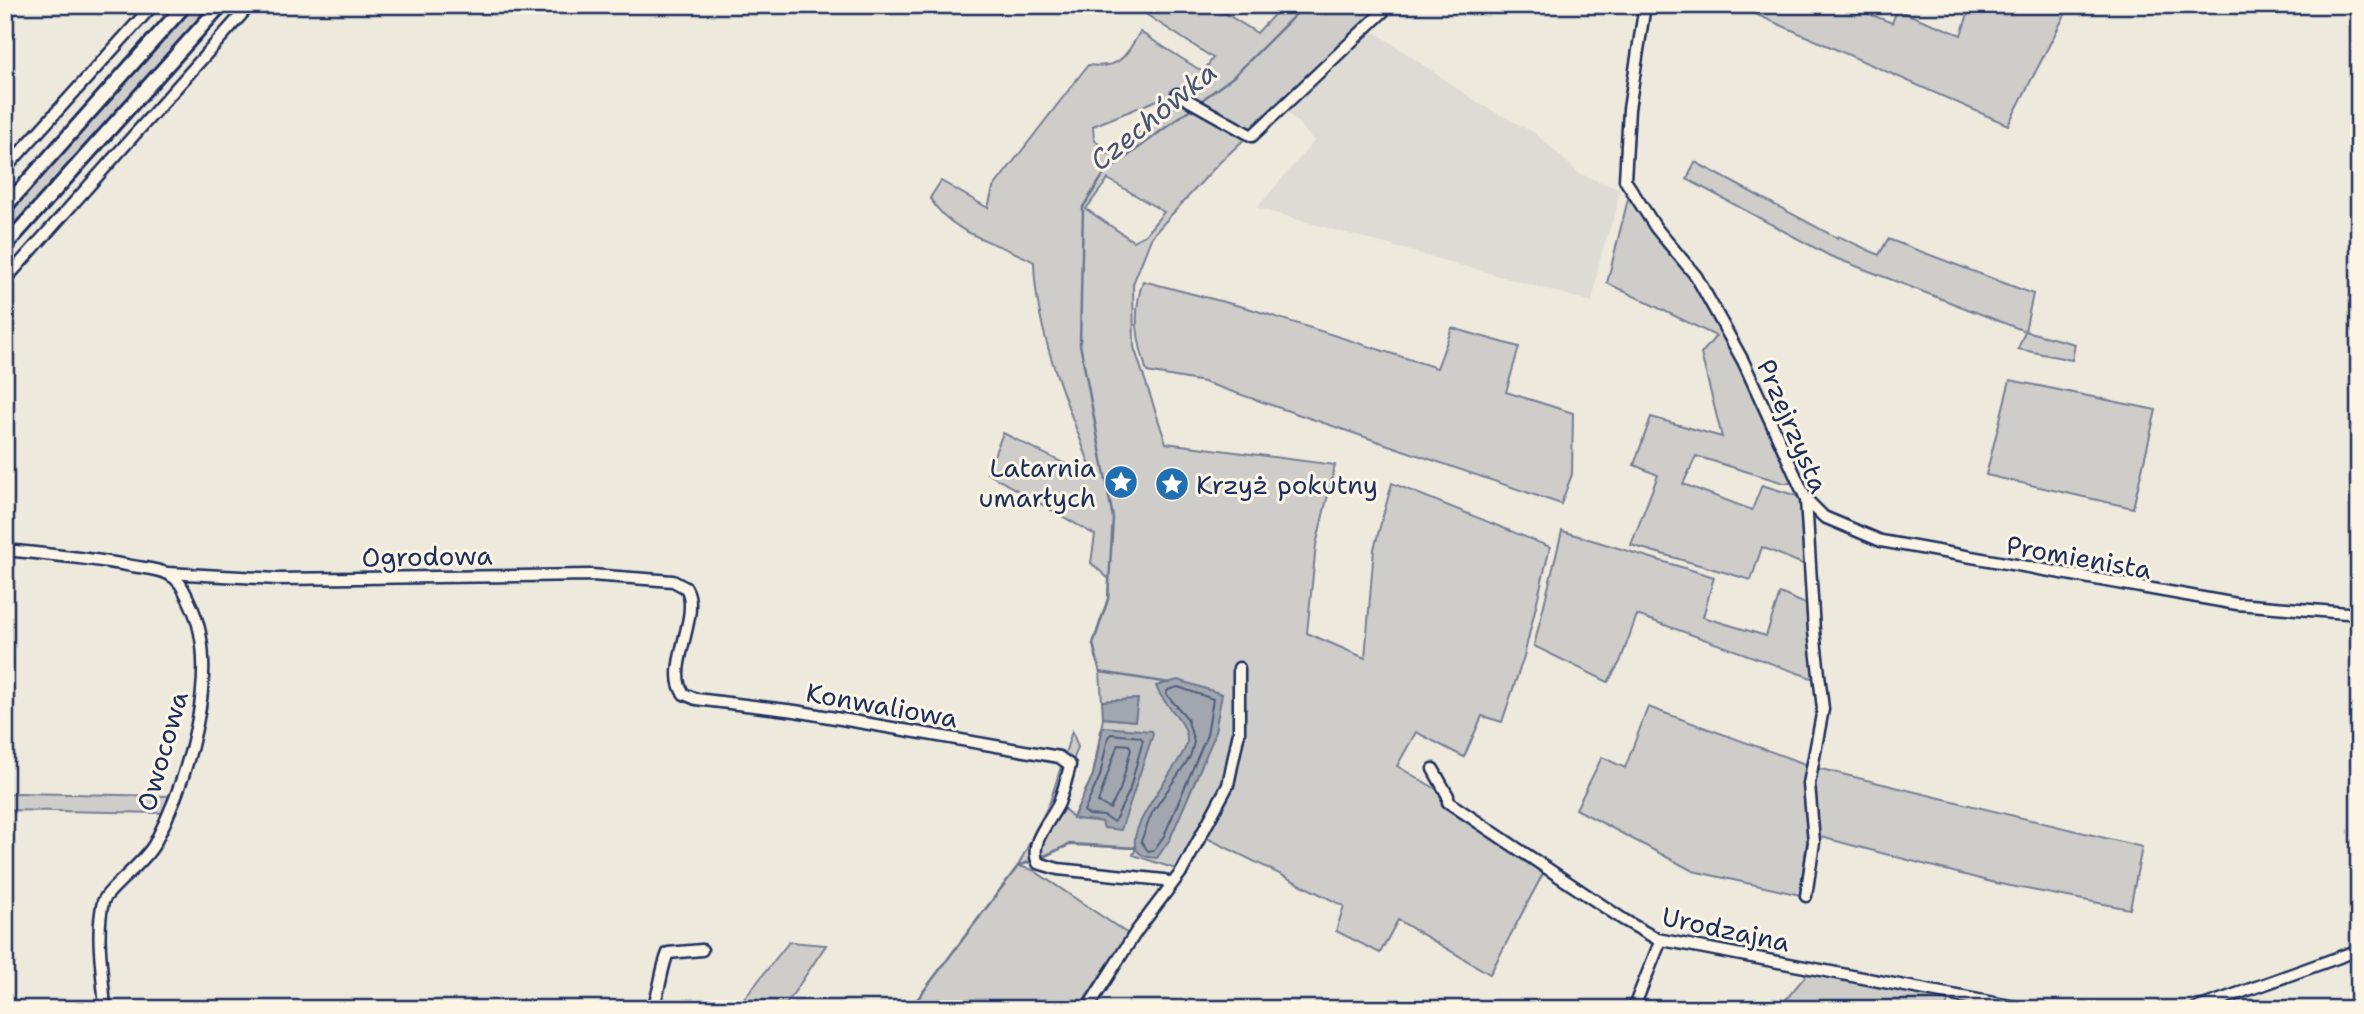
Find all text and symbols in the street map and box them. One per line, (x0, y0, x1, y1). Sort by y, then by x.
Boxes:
water label: Czechówka (1081, 53, 1225, 179)
street label: Przejrzysta (1749, 354, 1837, 498)
place label: Latarnia umarłych (978, 450, 1096, 515)
place icon: Latarnia umarłych (1102, 463, 1140, 501)
place icon: Krzyż pokutny (1153, 465, 1191, 503)
place label: Krzyż pokutny (1196, 467, 1378, 502)
street label: Promienista (2004, 527, 2154, 587)
street label: Ogrodowa (361, 537, 493, 575)
street label: Konwaliowa (803, 674, 961, 736)
street label: Owocowa (128, 687, 196, 815)
street label: Urodzajna (1659, 898, 1793, 960)

